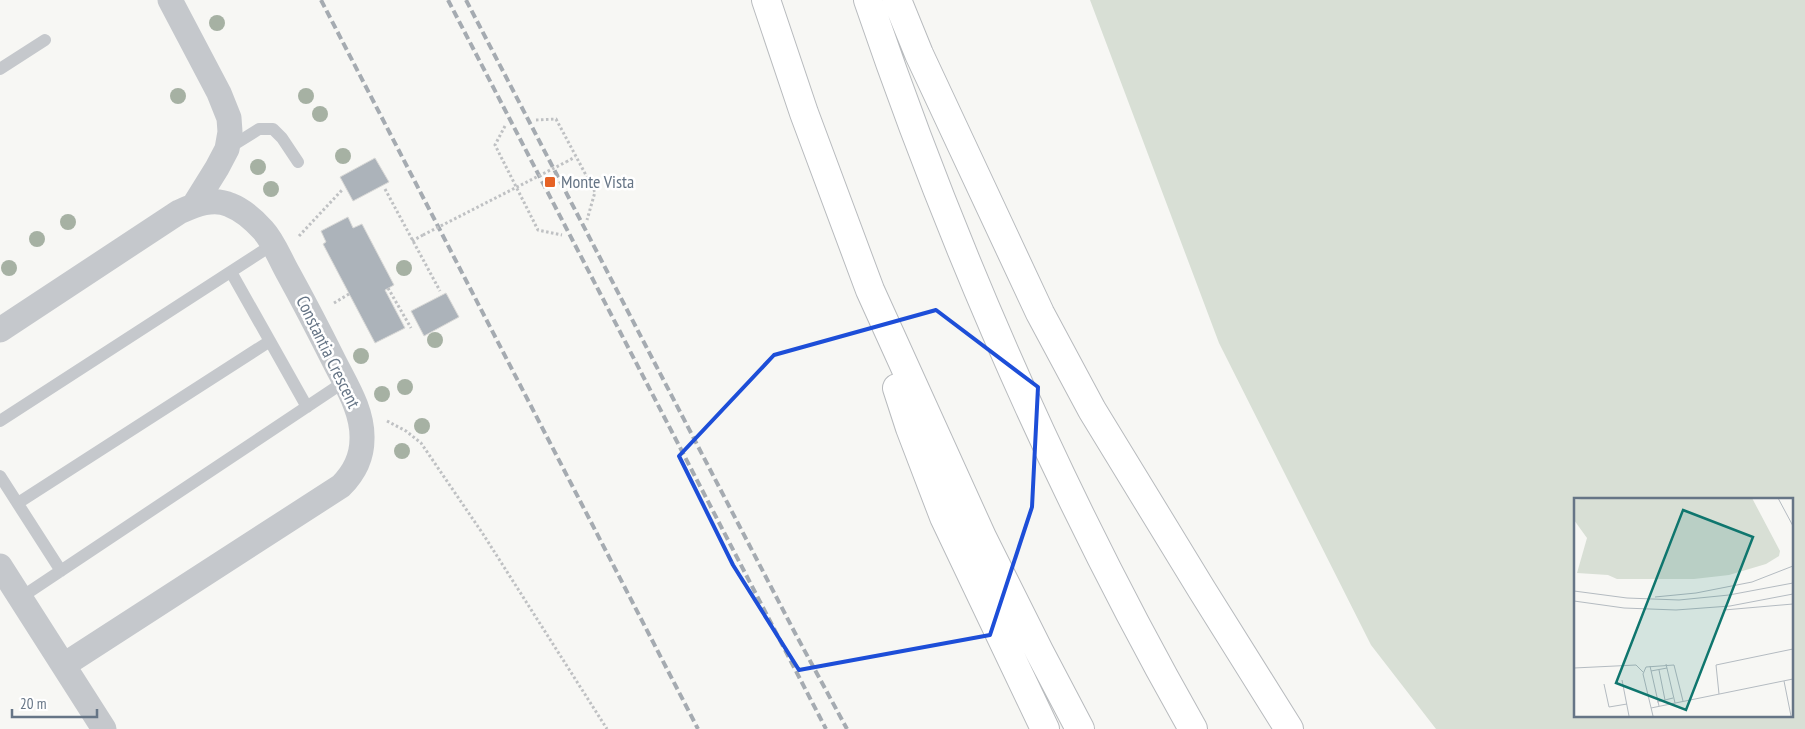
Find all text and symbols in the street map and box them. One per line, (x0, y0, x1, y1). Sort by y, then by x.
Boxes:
place label: Monte Vista (561, 170, 634, 193)
marker: Monte Vista (543, 175, 557, 189)
street label: Constantia Crescent (291, 292, 366, 412)
inset map (1574, 498, 1792, 716)
scale bar (12, 686, 98, 718)
text: 20 m (20, 694, 46, 713)

